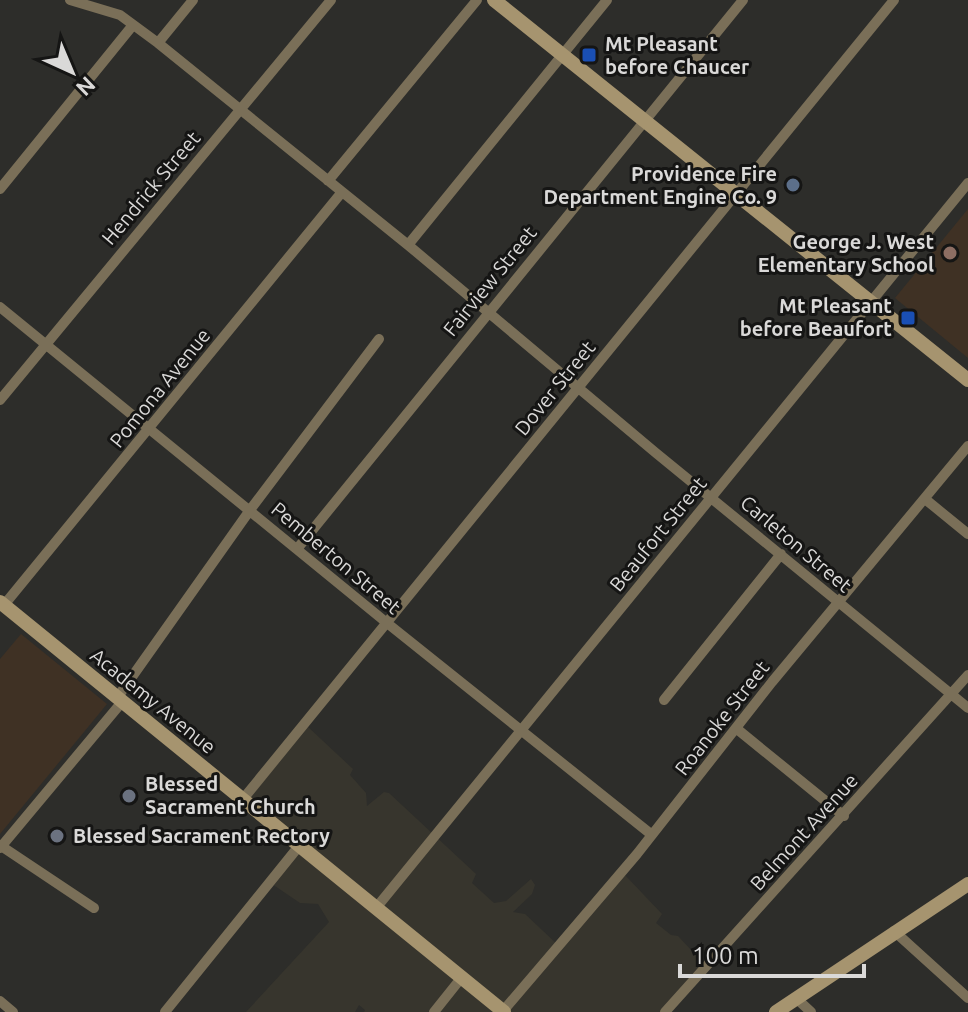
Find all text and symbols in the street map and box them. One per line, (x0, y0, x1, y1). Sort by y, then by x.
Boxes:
north arrow (32, 32, 112, 112)
place label: Mt Pleasant before Chaucer (605, 32, 750, 78)
marker: Mt Pleasant before Chaucer (580, 46, 598, 64)
text: N (72, 72, 101, 101)
street label: Hendrick Street (97, 126, 205, 249)
place label: Providence Fire Department Engine Co. 9 (543, 162, 777, 208)
marker: Providence Fire Department Engine Co. 9 (784, 176, 802, 194)
street label: Fairview Street (438, 221, 541, 340)
place label: George J. West Elementary School (758, 230, 934, 276)
marker: George J. West Elementary School (941, 244, 959, 262)
place label: Mt Pleasant before Beaufort (740, 294, 892, 340)
marker: Mt Pleasant before Beaufort (899, 309, 917, 327)
street label: Pomona Avenue (105, 324, 215, 452)
street label: Dover Street (510, 336, 600, 439)
street label: Beaufort Street (604, 472, 711, 596)
street label: Carleton Street (736, 491, 857, 597)
street label: Pemberton Street (267, 497, 406, 618)
street label: Academy Avenue (86, 643, 220, 758)
street label: Roanoke Street (670, 656, 773, 779)
street label: Belmont Avenue (745, 769, 862, 895)
place label: Blessed Sacrament Church (145, 772, 316, 818)
marker: Blessed Sacrament Church (120, 787, 138, 805)
place label: Blessed Sacrament Rectory (73, 824, 330, 847)
marker: Blessed Sacrament Rectory (48, 827, 66, 845)
scale bar (680, 928, 864, 978)
text: 100 m (692, 942, 759, 969)

